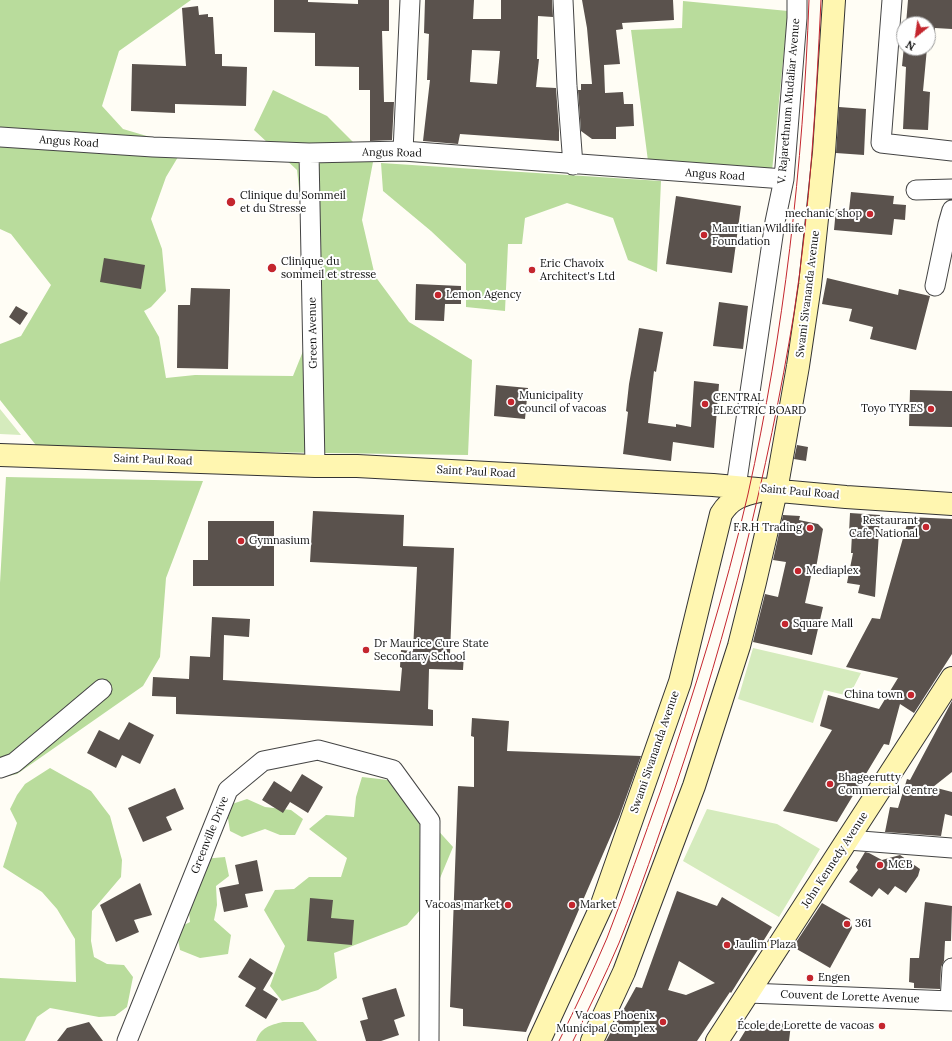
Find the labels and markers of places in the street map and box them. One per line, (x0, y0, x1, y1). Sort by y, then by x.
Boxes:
place label: Clinique du Sommeil et du Stresse (240, 189, 346, 215)
marker: Clinique du Sommeil et du Stresse (225, 196, 237, 208)
place label: mechanic shop (785, 207, 862, 221)
marker: mechanic shop (865, 209, 875, 219)
place label: Mauritian Wildlife Foundation (712, 222, 804, 248)
marker: Mauritian Wildlife Foundation (699, 230, 709, 240)
place label: Clinique du sommeil et stresse (281, 255, 376, 281)
place label: Eric Chavoix Architect's Ltd (540, 257, 615, 283)
marker: Clinique du sommeil et stresse (266, 262, 278, 274)
marker: Eric Chavoix Architect's Ltd (527, 265, 537, 275)
place label: Lemon Agency (446, 288, 521, 302)
marker: Lemon Agency (433, 290, 443, 300)
place label: Municipality council of vacoas (519, 389, 606, 415)
place label: CENTRAL ELECTRIC BOARD (713, 391, 806, 417)
marker: Municipality council of vacoas (506, 397, 516, 407)
marker: CENTRAL ELECTRIC BOARD (700, 399, 710, 409)
place label: Toyo TYRES (861, 402, 923, 416)
marker: Toyo TYRES (926, 404, 936, 414)
place label: Restaurant Cafe National (849, 514, 918, 540)
place label: F.R.H Trading (733, 521, 802, 535)
marker: Restaurant Cafe National (921, 522, 931, 532)
marker: F.R.H Trading (805, 523, 815, 533)
place label: Gymnasium (249, 534, 310, 548)
marker: Gymnasium (236, 536, 246, 546)
place label: Mediaplex (806, 564, 859, 578)
marker: Mediaplex (793, 566, 803, 576)
place label: Square Mall (793, 617, 853, 631)
marker: Square Mall (780, 619, 790, 629)
place label: Dr Maurice Cure State Secondary School (374, 637, 489, 663)
marker: Dr Maurice Cure State Secondary School (361, 645, 371, 655)
place label: China town (844, 688, 903, 702)
marker: China town (906, 690, 916, 700)
place label: Bhageerutty Commercial Centre (838, 771, 938, 797)
marker: Bhageerutty Commercial Centre (825, 779, 835, 789)
place label: MCB (888, 858, 913, 872)
marker: MCB (875, 860, 885, 870)
place label: Vacoas market (425, 898, 500, 912)
place label: Market (580, 898, 616, 912)
marker: Vacoas market (503, 900, 513, 910)
marker: Market (567, 900, 577, 910)
place label: 361 (855, 917, 871, 931)
marker: 361 (842, 919, 852, 929)
place label: Jaulim Plaza (735, 938, 796, 952)
marker: Jaulim Plaza (722, 940, 732, 950)
place label: Engen (818, 971, 850, 985)
marker: Engen (805, 973, 815, 983)
place label: Vacoas Phoenix Municipal Complex (556, 1009, 655, 1035)
marker: Vacoas Phoenix Municipal Complex (658, 1017, 668, 1027)
place label: École de Lorette de vacoas (737, 1019, 874, 1033)
marker: École de Lorette de vacoas (877, 1021, 887, 1031)

